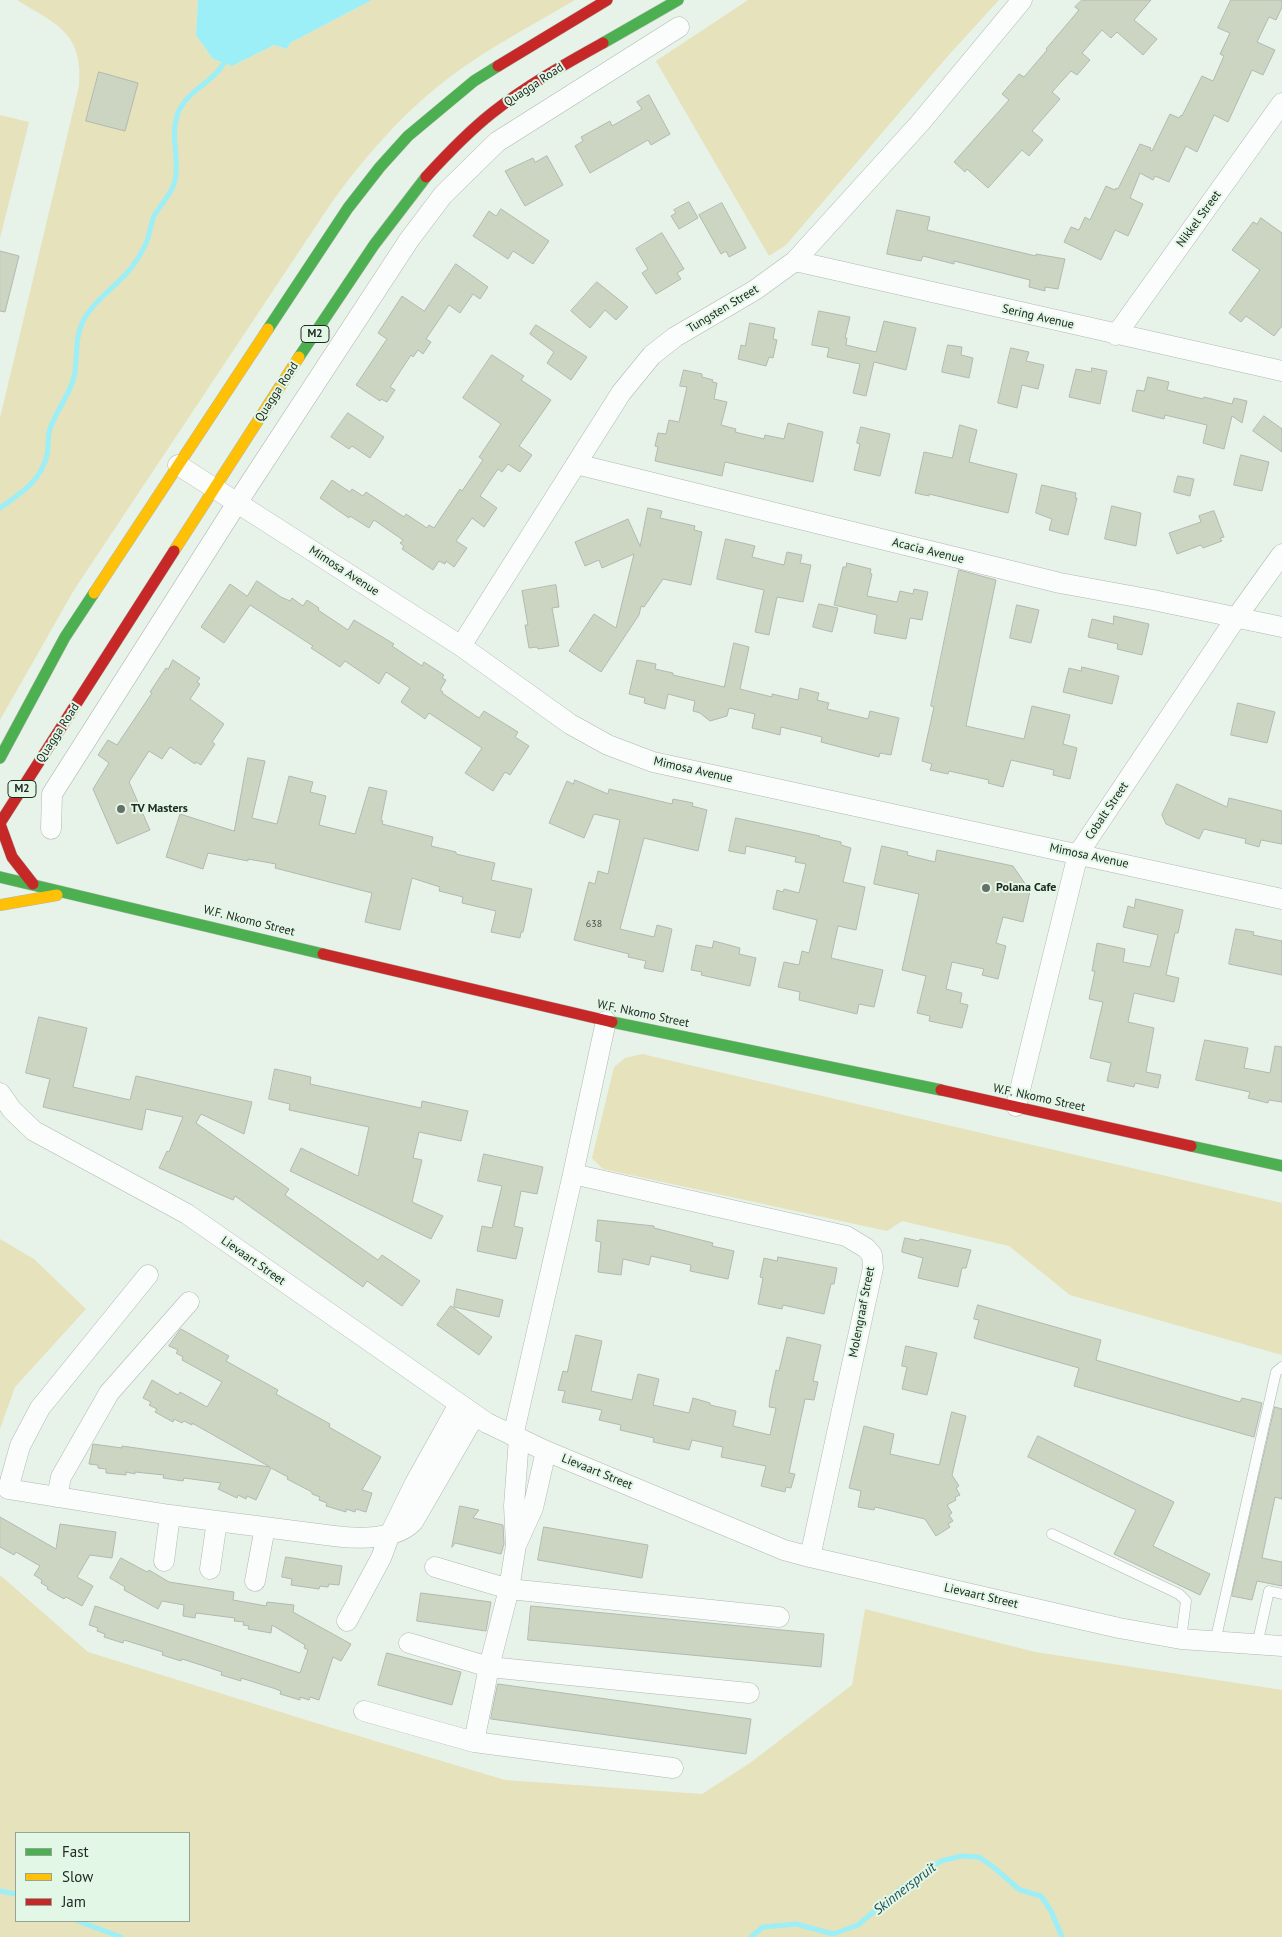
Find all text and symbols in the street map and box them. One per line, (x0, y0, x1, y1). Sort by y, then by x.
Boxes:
street label: Quagga Road (502, 60, 566, 110)
street label: Nikkel Street (1174, 188, 1224, 250)
street label: Tungsten Street (685, 282, 761, 336)
street label: Sering Avenue (1001, 302, 1075, 332)
road number: M2 (301, 326, 329, 342)
street label: Quagga Road (252, 360, 302, 424)
street label: Acacia Avenue (891, 535, 965, 567)
street label: Mimosa Avenue (306, 543, 382, 599)
street label: Quagga Road (33, 701, 83, 765)
street label: Mimosa Avenue (652, 754, 734, 786)
street label: Cobalt Street (1082, 779, 1132, 843)
road number: M2 (8, 781, 36, 798)
place label: TV Masters (131, 802, 188, 816)
marker: TV Masters (115, 803, 127, 815)
street label: Mimosa Avenue (1048, 841, 1130, 871)
place label: Polana Cafe (996, 881, 1056, 895)
marker: Polana Cafe (980, 882, 992, 894)
street label: W.F. Nkomo Street (202, 903, 296, 939)
house number: 638 (586, 918, 602, 930)
street label: W.F. Nkomo Street (596, 997, 690, 1031)
street label: W.F. Nkomo Street (992, 1081, 1086, 1115)
street label: Lievaart Street (218, 1234, 288, 1288)
street label: Molengraaf Street (846, 1265, 878, 1359)
street label: Lievaart Street (559, 1451, 635, 1493)
street label: Lievaart Street (943, 1581, 1019, 1611)
legend (15, 1832, 190, 1922)
text: Fast (62, 1842, 89, 1861)
water label: Skinnerspruit (870, 1859, 940, 1919)
text: Slow (62, 1867, 93, 1886)
text: Jam (62, 1892, 86, 1911)

